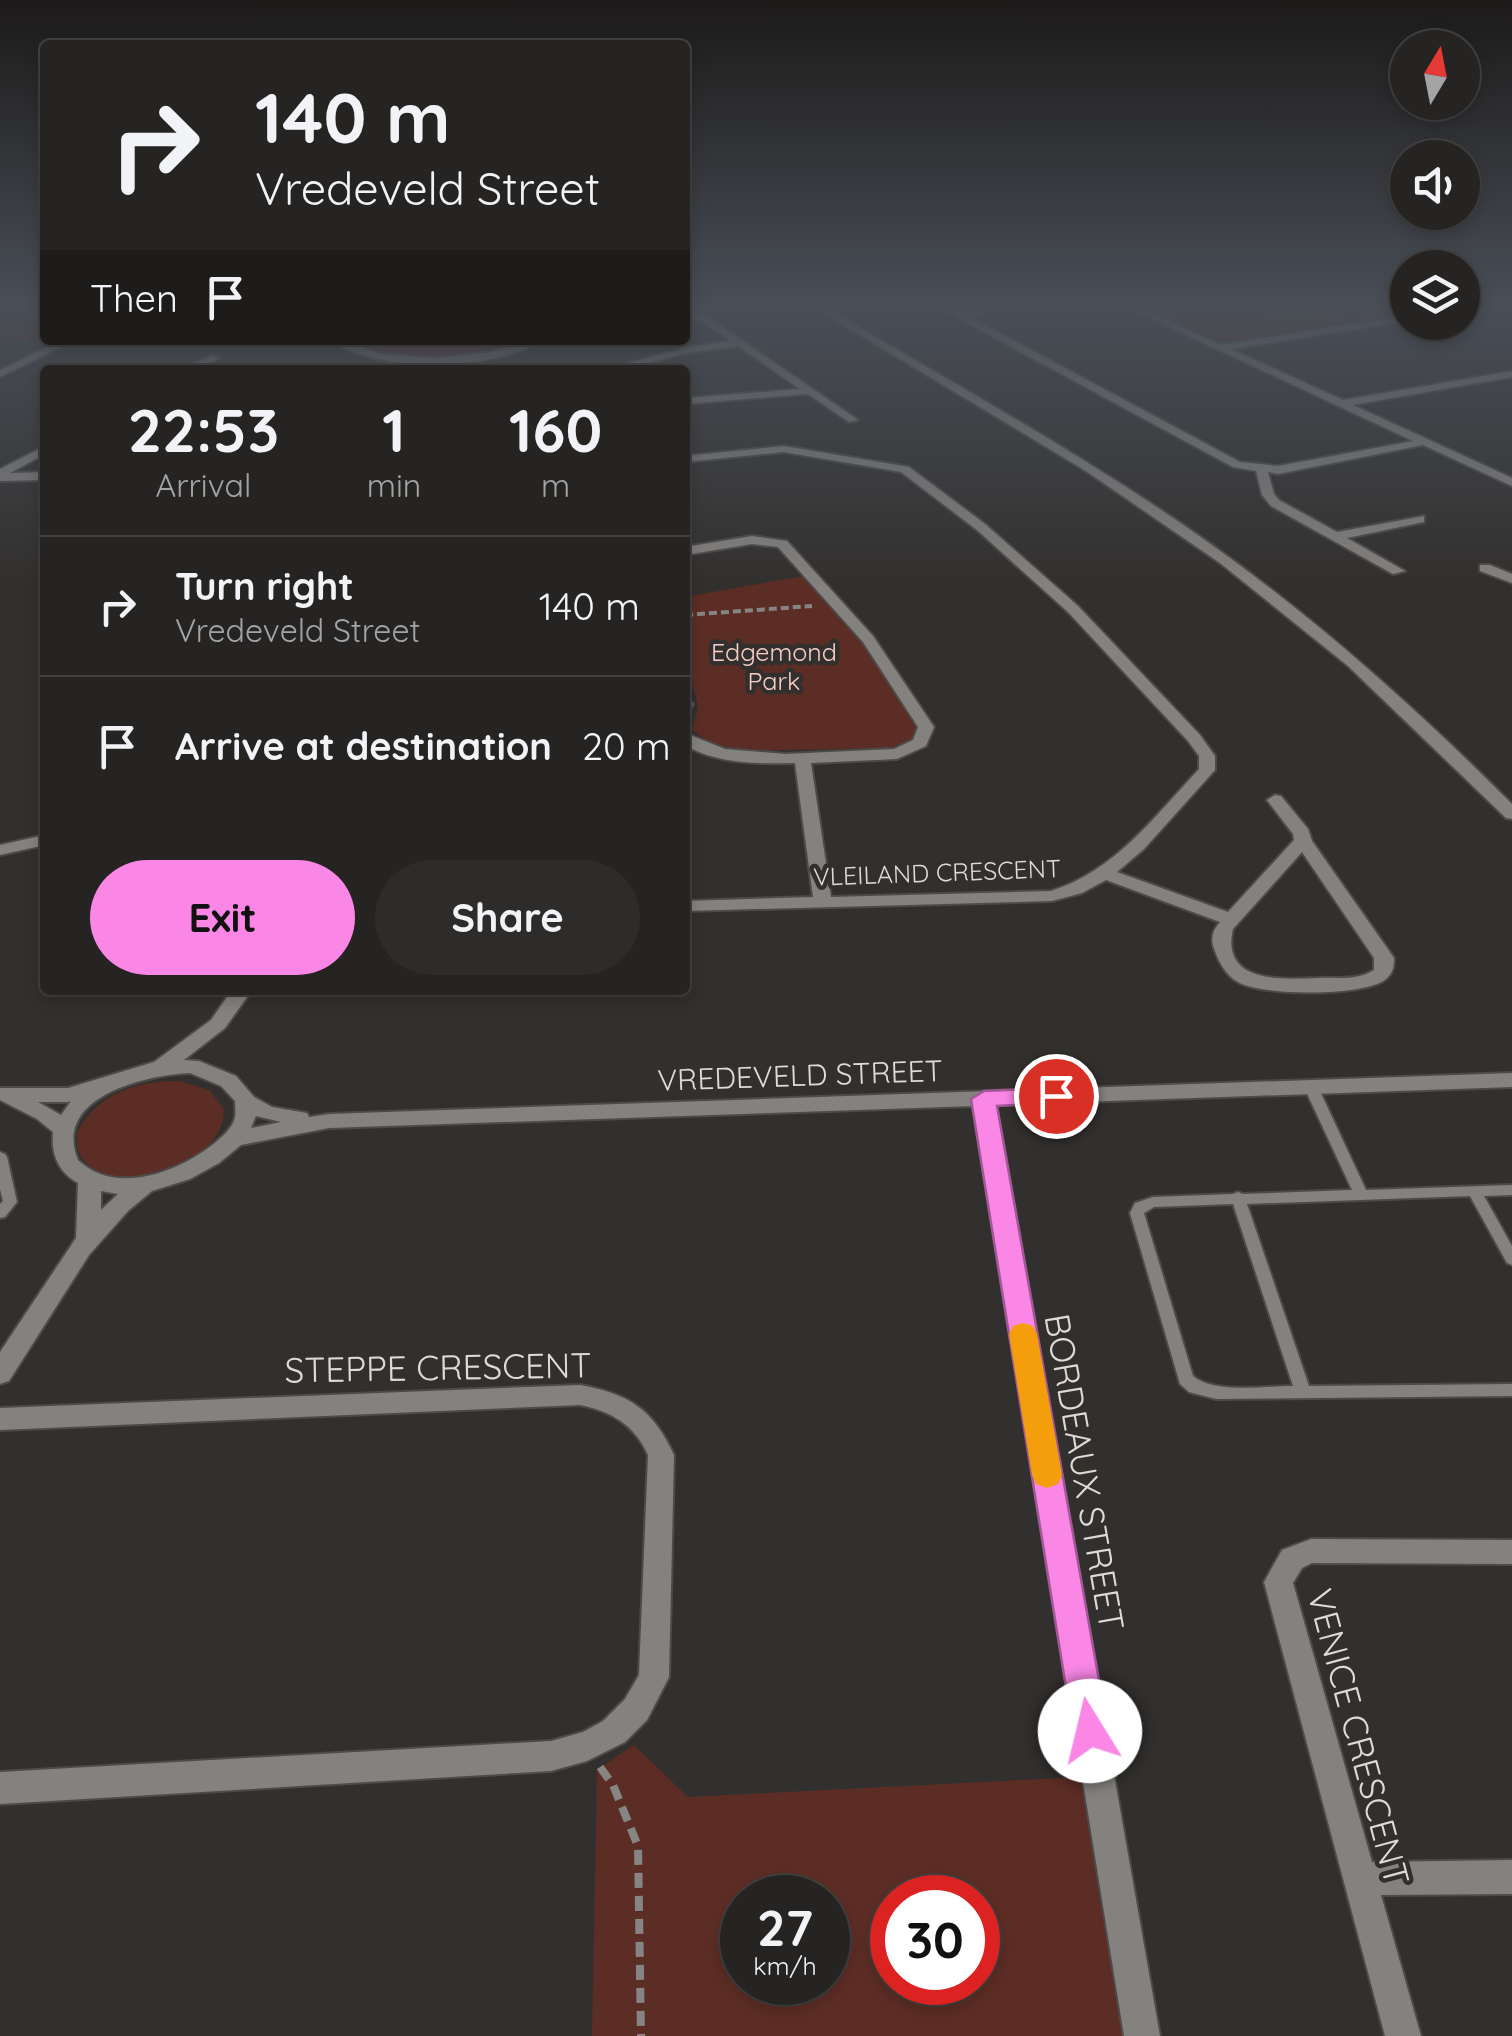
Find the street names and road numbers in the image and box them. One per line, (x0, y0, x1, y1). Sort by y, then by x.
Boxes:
street label: VLEILAND CRESCENT (813, 852, 1061, 892)
street label: VREDEVELD STREET (657, 1051, 943, 1099)
street label: BORDEAUX STREET (1035, 1310, 1135, 1634)
street label: STEPPE CRESCENT (284, 1342, 592, 1392)
street label: VENICE CRESCENT (1298, 1584, 1420, 1890)

